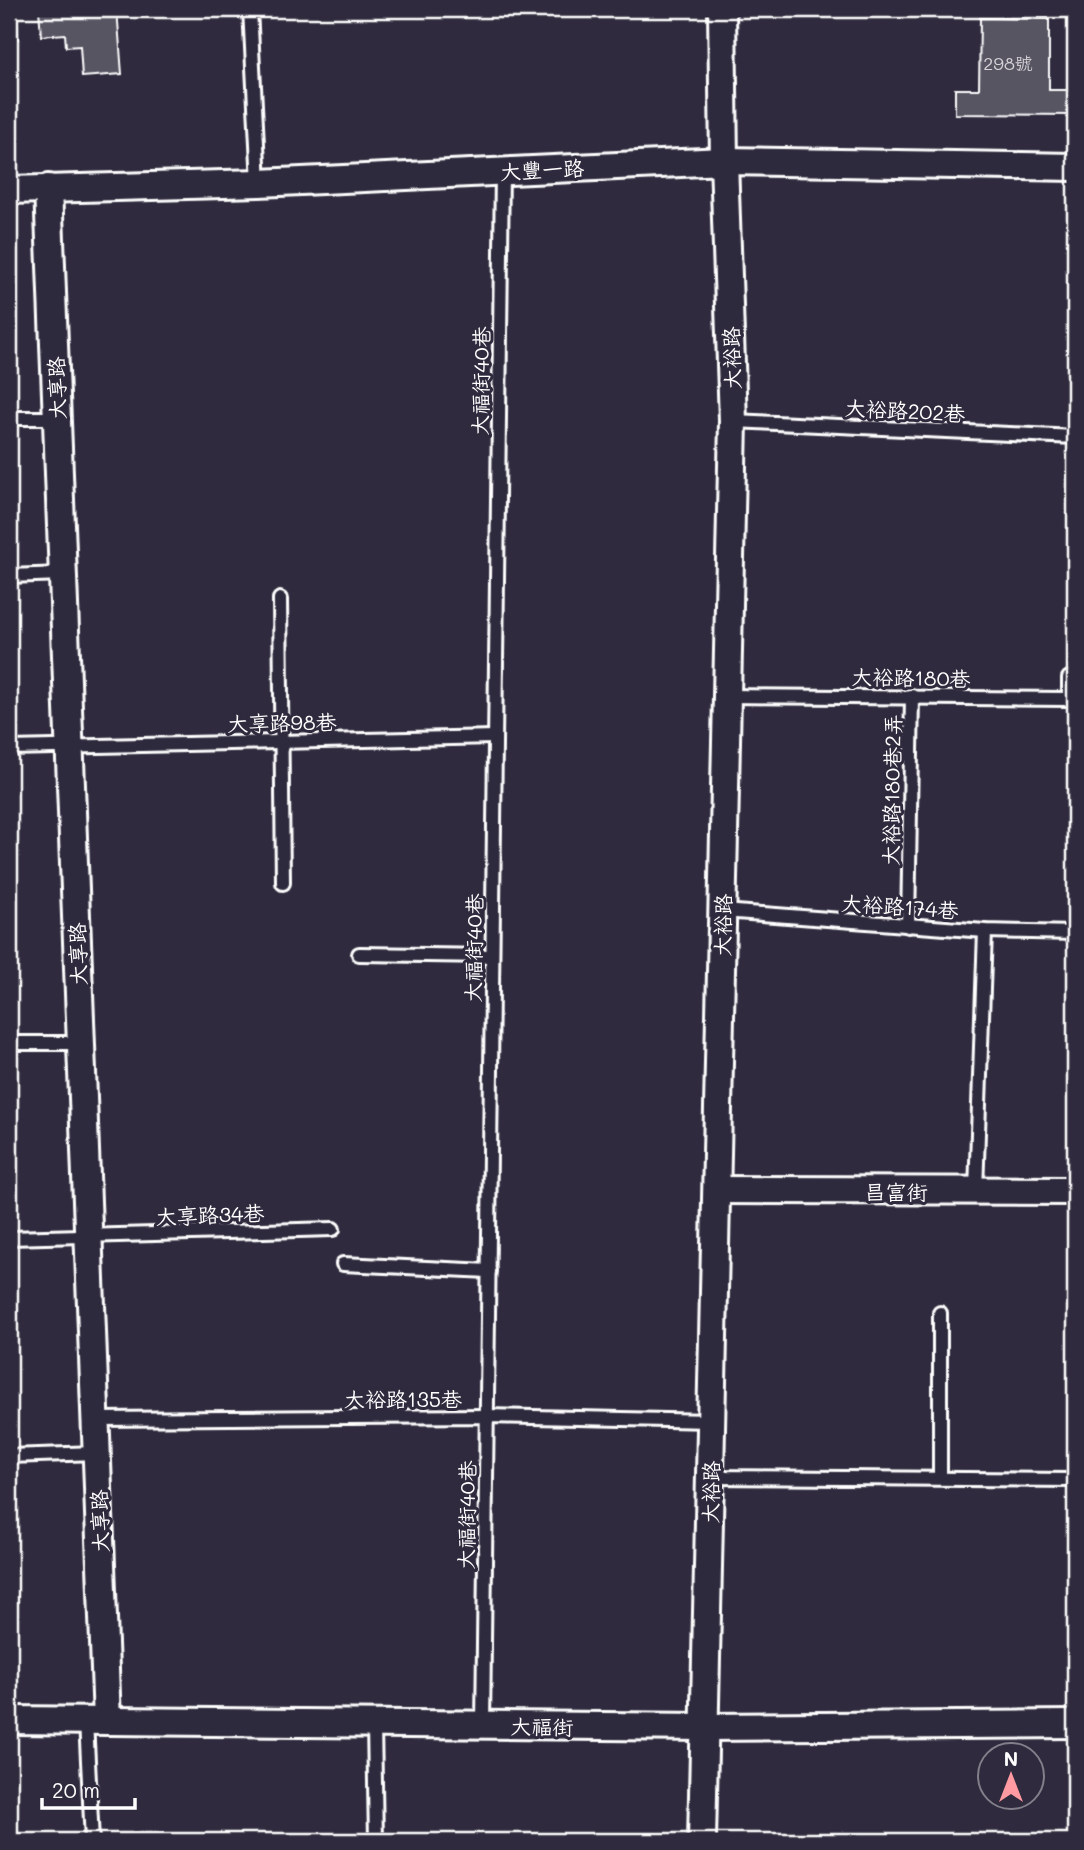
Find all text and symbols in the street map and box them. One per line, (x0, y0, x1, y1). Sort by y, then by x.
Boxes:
house number: 298號 (983, 51, 1033, 75)
street label: 大豐一路 (499, 153, 585, 185)
street label: 大福街40巷 (466, 326, 494, 436)
street label: 大裕路 (716, 326, 746, 390)
street label: 大享路 (41, 356, 71, 420)
street label: 大裕路202巷 (844, 393, 966, 427)
street label: 大裕路180巷 (851, 662, 971, 692)
street label: 大享路98巷 (227, 708, 337, 736)
street label: 大裕路180巷2弄 (876, 714, 906, 866)
street label: 大裕路174巷 (841, 888, 959, 924)
street label: 大福街40巷 (459, 893, 487, 1003)
street label: 大裕路 (708, 893, 736, 957)
street label: 大享路 (62, 922, 92, 986)
street label: 昌富街 (865, 1178, 928, 1205)
street label: 大享路34巷 (155, 1199, 265, 1229)
street label: 大裕路135巷 (344, 1385, 462, 1412)
street label: 大福街40巷 (452, 1460, 480, 1570)
street label: 大裕路 (696, 1460, 724, 1524)
street label: 大享路 (84, 1489, 114, 1553)
street label: 大福街 (510, 1712, 574, 1740)
north arrow (976, 1742, 1046, 1812)
text: N (1004, 1746, 1018, 1771)
scale bar (42, 1766, 135, 1810)
text: 20 m (52, 1776, 100, 1803)

